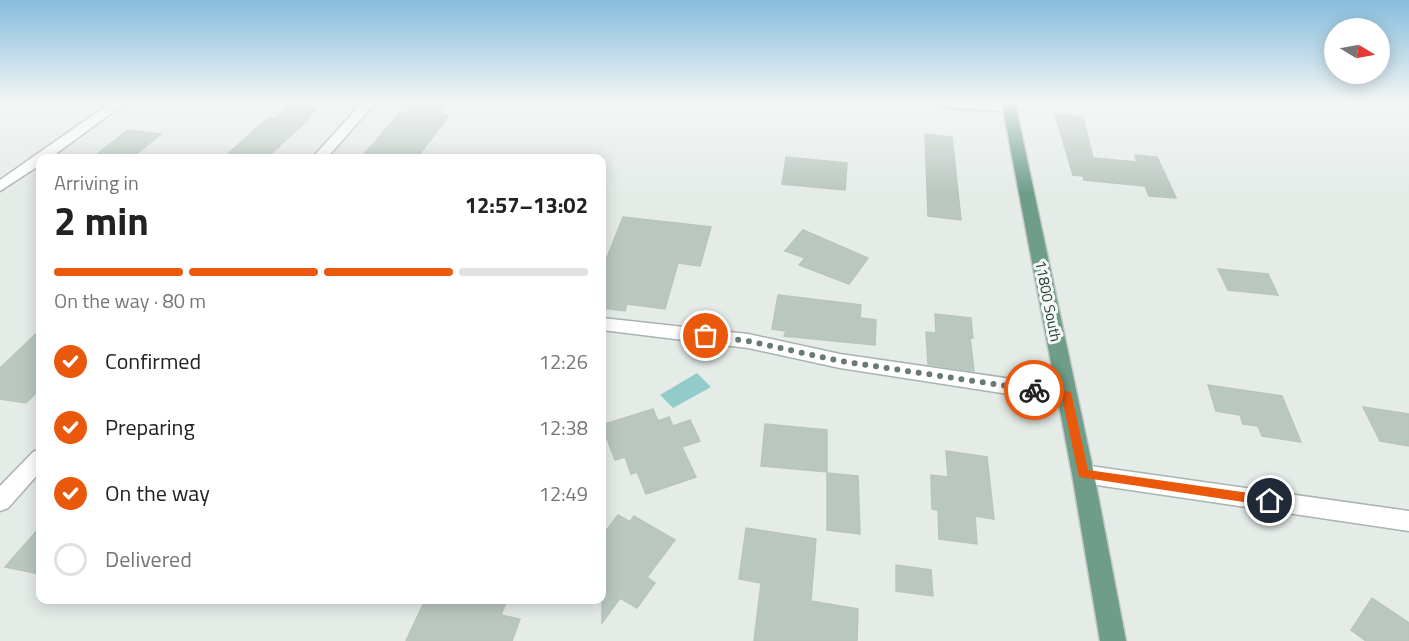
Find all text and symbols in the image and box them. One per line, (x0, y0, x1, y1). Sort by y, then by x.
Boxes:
north arrow (1324, 18, 1390, 84)
map controls (1324, 18, 1390, 84)
text: Arriving in (54, 167, 139, 198)
text: 12:57–13:02 (465, 188, 588, 222)
text: 2 min (54, 191, 149, 250)
street label: 11800 South (1029, 258, 1068, 344)
text: On the way · 80 m (54, 285, 206, 316)
pin (680, 310, 731, 361)
icon: bag (689, 319, 722, 352)
text: Confirmed (105, 344, 201, 378)
icon: check (54, 345, 87, 378)
text: 12:26 (539, 346, 588, 377)
courier (1004, 360, 1064, 420)
icon: bike (1018, 374, 1051, 407)
text: Preparing (105, 410, 195, 444)
icon: check (54, 411, 87, 444)
text: 12:38 (539, 412, 588, 443)
pin (1244, 475, 1295, 526)
text: On the way (105, 476, 210, 510)
icon: check (54, 477, 87, 510)
text: 12:49 (539, 478, 588, 509)
icon: home (1253, 484, 1286, 517)
text: Delivered (105, 542, 192, 576)

